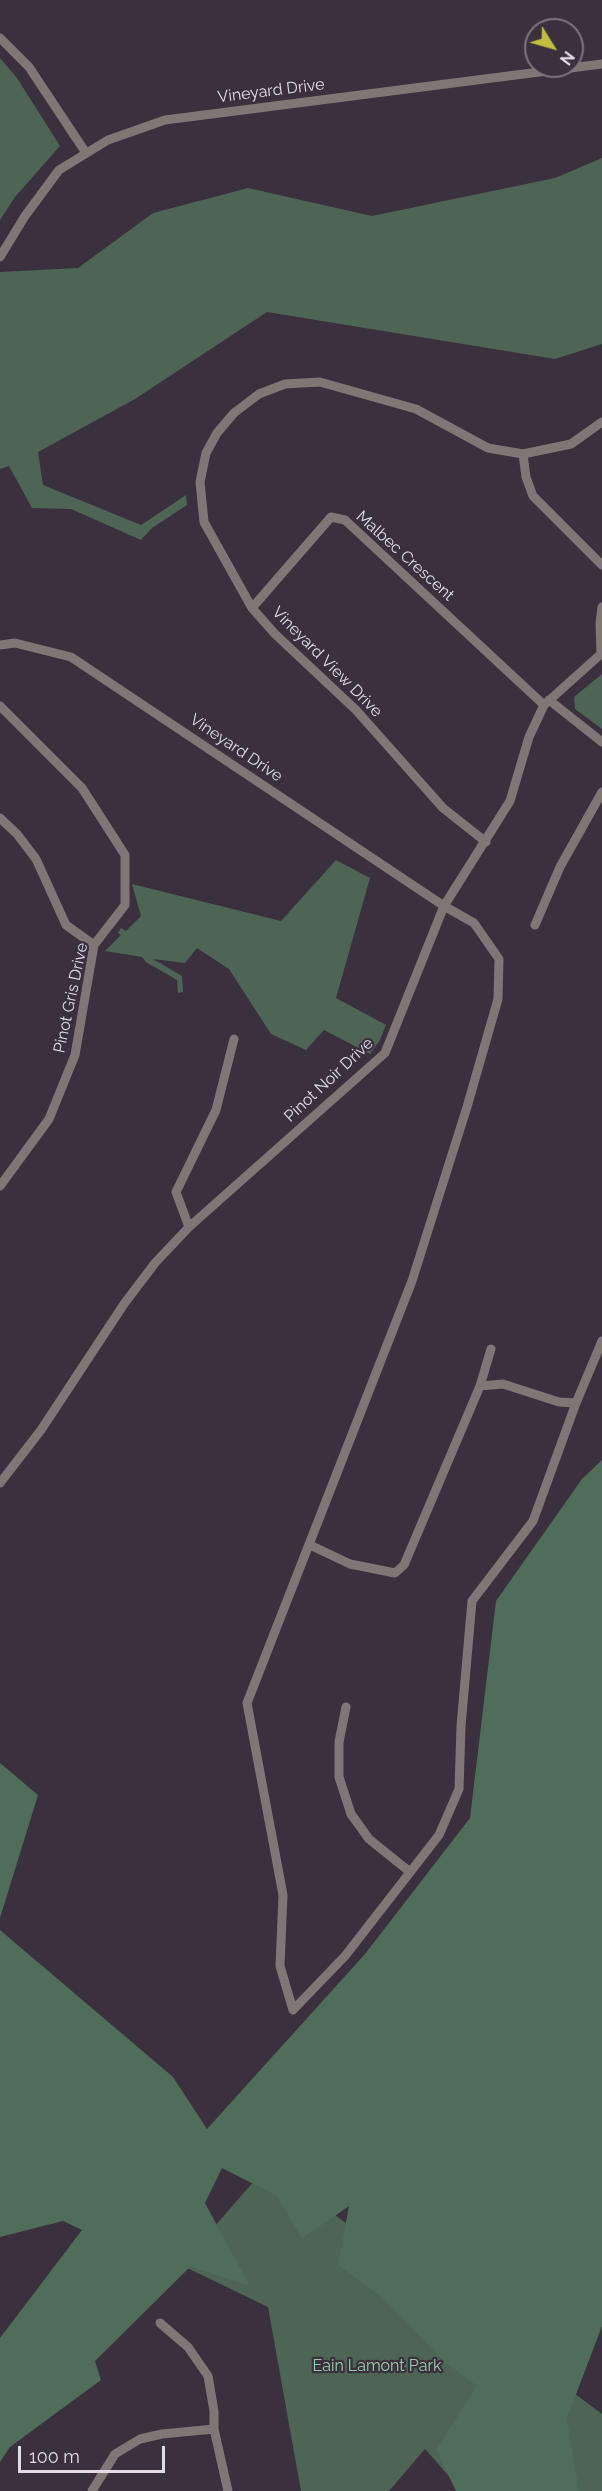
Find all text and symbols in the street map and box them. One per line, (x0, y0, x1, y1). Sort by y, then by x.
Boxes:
north arrow (524, 18, 584, 78)
text: N (556, 47, 578, 69)
street label: Vineyard Drive (216, 75, 326, 107)
street label: Malbec Crescent (352, 507, 458, 605)
street label: Vineyard View Drive (268, 603, 386, 721)
street label: Vineyard Drive (186, 710, 286, 786)
street label: Pinot Gris Drive (50, 941, 92, 1055)
street label: Pinot Noir Drive (281, 1034, 377, 1126)
park label: Eain Lamont Park (313, 2356, 441, 2376)
scale bar (21, 2434, 168, 2472)
text: 100 m (29, 2446, 80, 2467)

